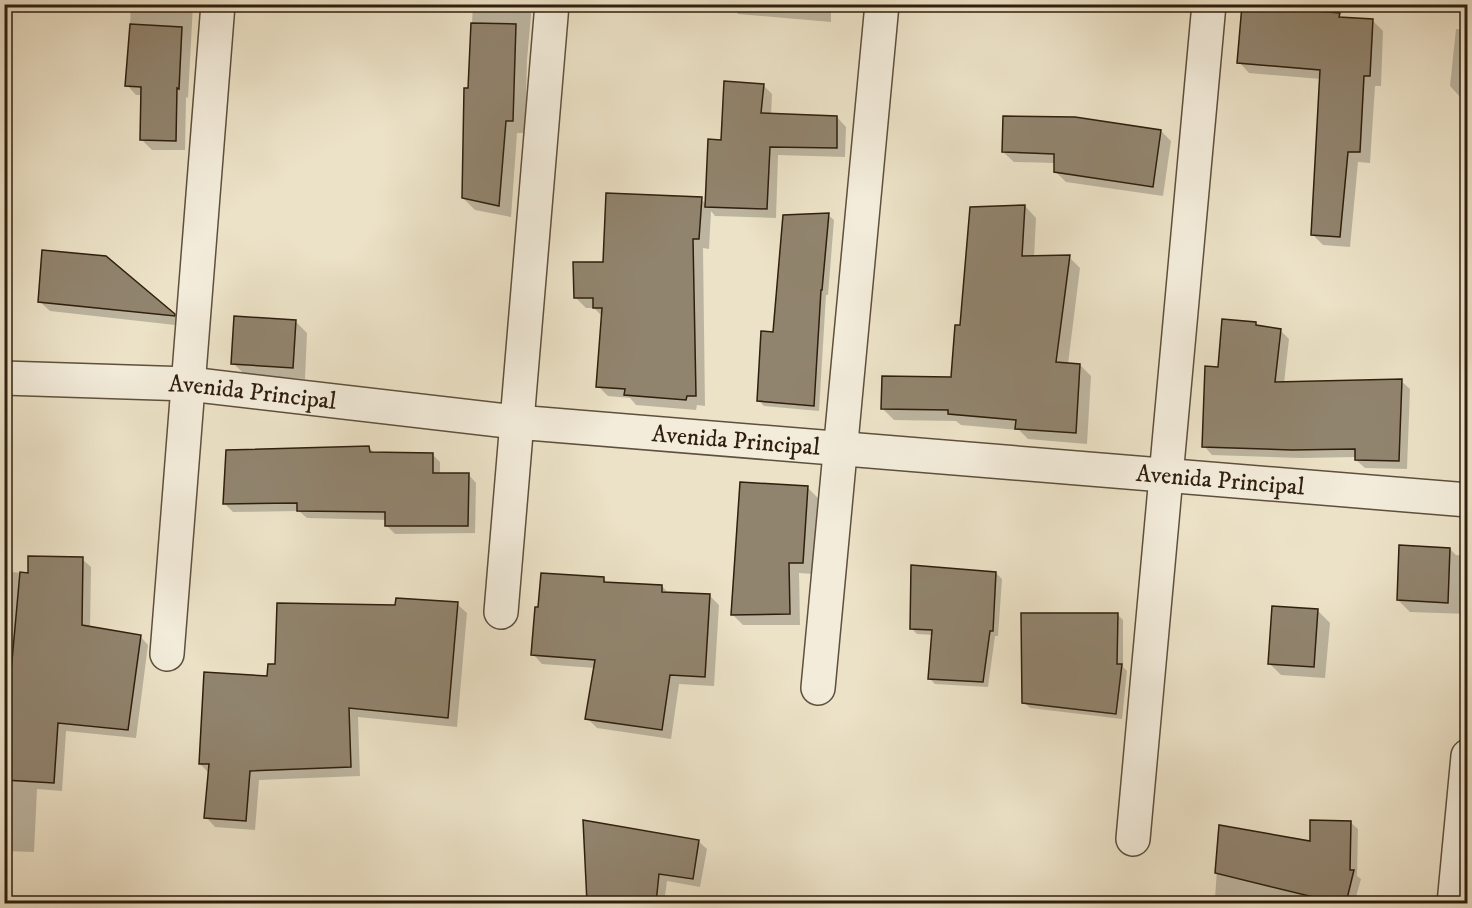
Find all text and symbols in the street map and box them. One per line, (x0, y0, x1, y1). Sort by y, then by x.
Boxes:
street label: Avenida Principal (168, 369, 339, 417)
street label: Avenida Principal (651, 419, 822, 463)
street label: Avenida Principal (1135, 459, 1306, 503)

